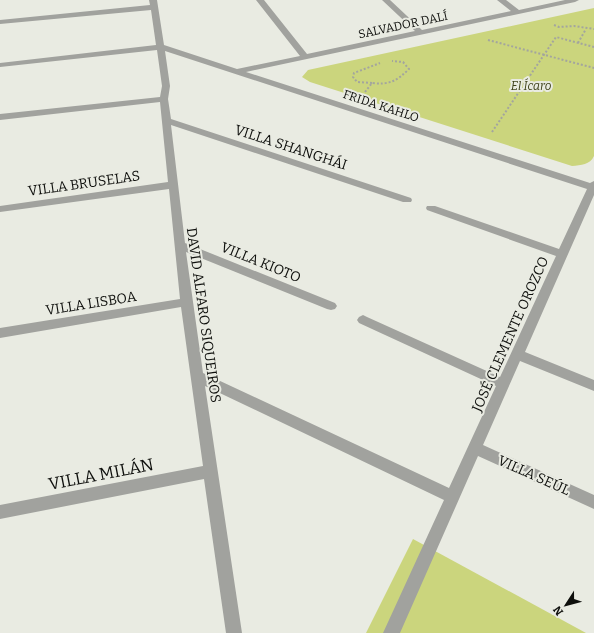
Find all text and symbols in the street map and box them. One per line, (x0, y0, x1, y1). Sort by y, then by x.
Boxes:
street label: SALVADOR DALÍ (357, 8, 449, 41)
park label: El Ícaro (511, 78, 552, 93)
street label: FRIDA KAHLO (341, 87, 421, 125)
street label: VILLA SHANGHÁI (232, 120, 350, 174)
street label: VILLA BRUSELAS (27, 167, 141, 200)
street label: DAVID ALFARO SIQUEIROS (183, 226, 224, 404)
street label: VILLA KIOTO (218, 239, 303, 286)
street label: JOSÉ CLEMENTE OROZCO (467, 254, 552, 415)
street label: VILLA LISBOA (44, 288, 138, 319)
street label: VILLA SEÚL (495, 451, 573, 499)
street label: VILLA MILÁN (47, 454, 155, 495)
north arrow (546, 585, 586, 625)
text: N (550, 603, 566, 618)

